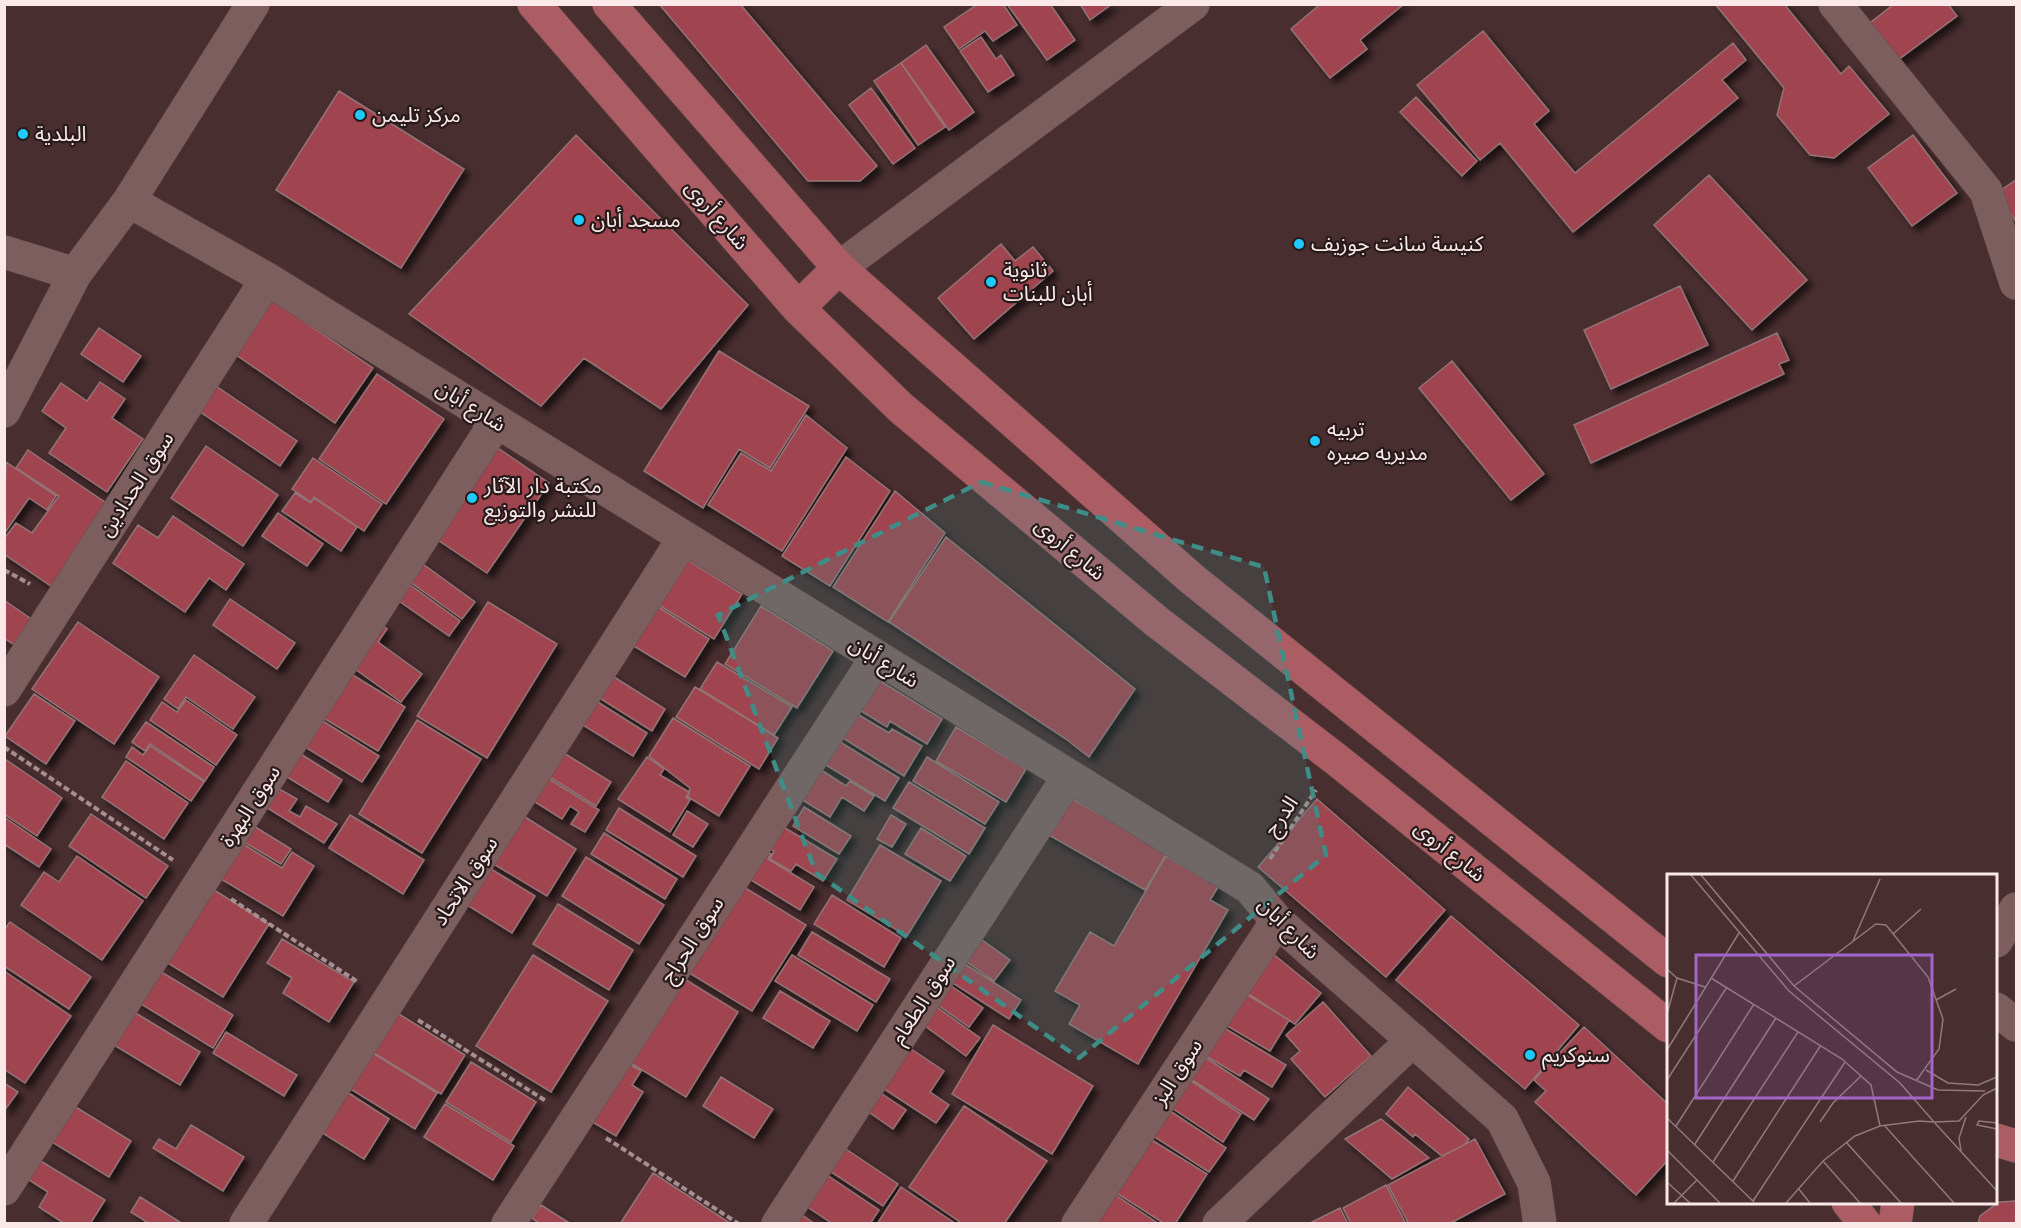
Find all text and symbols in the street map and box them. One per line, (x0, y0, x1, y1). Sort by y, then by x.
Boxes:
place label: مركز تليمن (372, 102, 461, 127)
marker: مركز تليمن (353, 108, 367, 122)
place label: البلدية (35, 121, 87, 146)
marker: البلدية (16, 127, 30, 141)
street label: شارع أروى (678, 175, 754, 257)
place label: مسجد أبان (591, 207, 681, 232)
marker: مسجد أبان (572, 213, 586, 227)
place label: كنيسة سانت جوزيف (1311, 231, 1484, 256)
marker: كنيسة سانت جوزيف (1292, 237, 1306, 251)
place label: ثانوية أبان للبنات (1003, 257, 1093, 306)
marker: ثانوية أبان للبنات (984, 275, 998, 289)
street label: شارع أبان (430, 374, 511, 439)
place label: تربيه مديريه صيره (1327, 416, 1428, 465)
street label: سوق الحدادين (93, 427, 179, 541)
marker: تربيه مديريه صيره (1308, 434, 1322, 448)
place label: مكتبة دار الآثار للنشر والتوزيع (483, 473, 602, 525)
marker: مكتبة دار الآثار للنشر والتوزيع (465, 491, 479, 505)
street label: شارع أروى (1028, 512, 1111, 588)
street label: شارع أبان (843, 630, 924, 695)
street label: سوق البهرة (214, 760, 285, 851)
street label: الدرج (1258, 791, 1305, 842)
street label: شارع أروى (1408, 814, 1491, 889)
street label: سوق الاتحاد (427, 832, 503, 930)
inset map (1667, 874, 1997, 1204)
street label: شارع أبان (1251, 891, 1326, 966)
street label: سوق الحراج (654, 892, 731, 989)
street label: سوق الطعام (885, 951, 964, 1051)
street label: سوق البز (1145, 1034, 1207, 1110)
place label: سنوكريم (1542, 1042, 1610, 1070)
marker: سنوكريم (1523, 1048, 1537, 1062)

